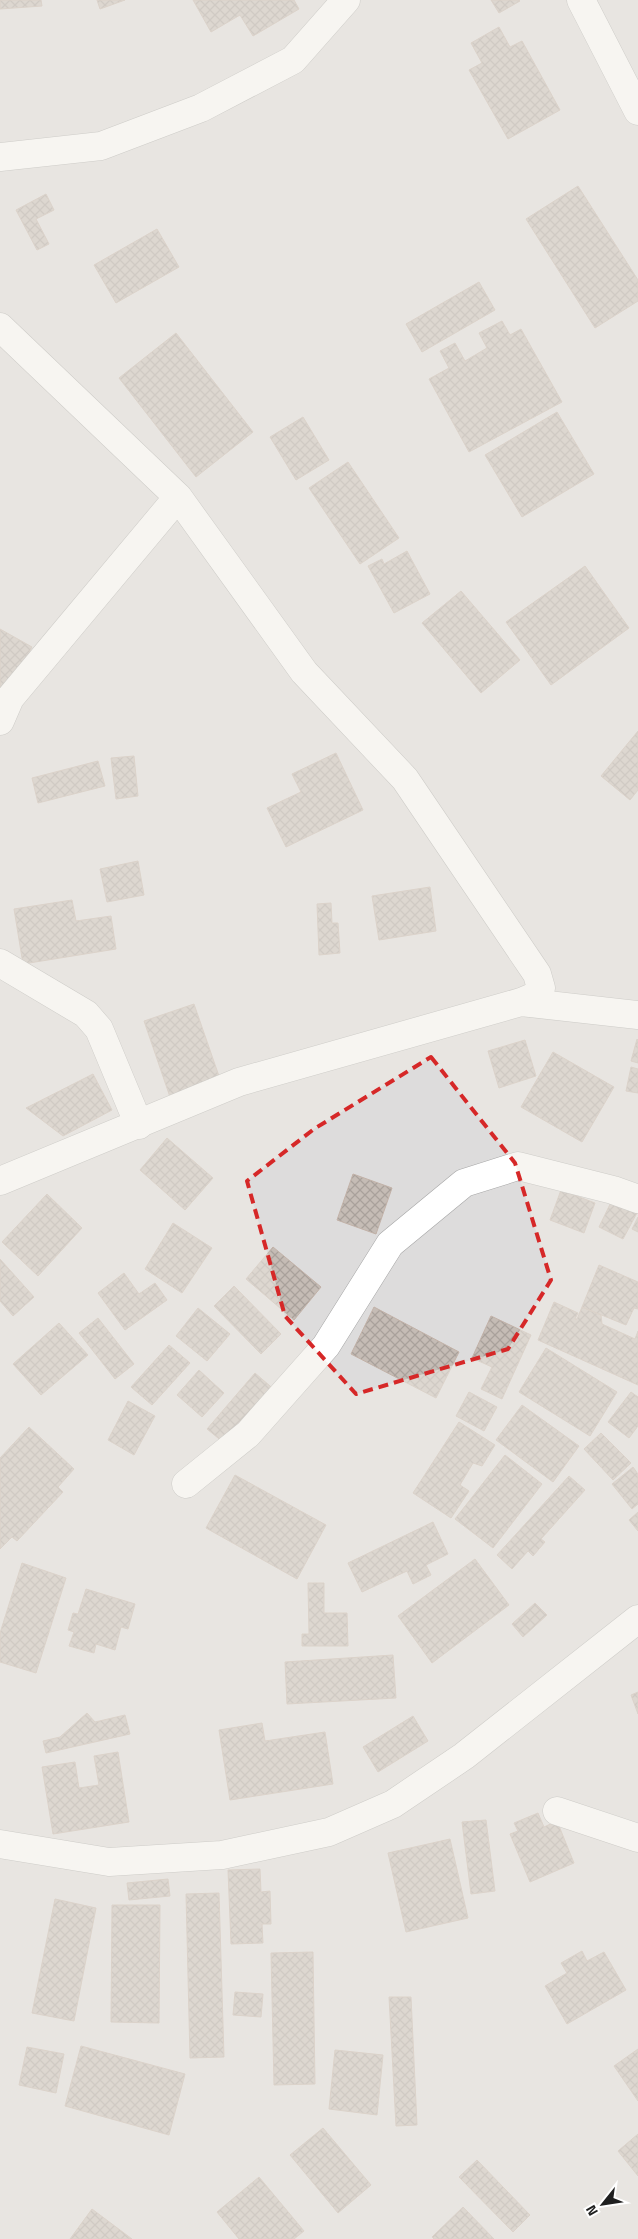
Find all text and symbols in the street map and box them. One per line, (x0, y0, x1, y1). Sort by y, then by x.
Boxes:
north arrow (578, 2179, 628, 2229)
text: N (580, 2201, 603, 2220)

